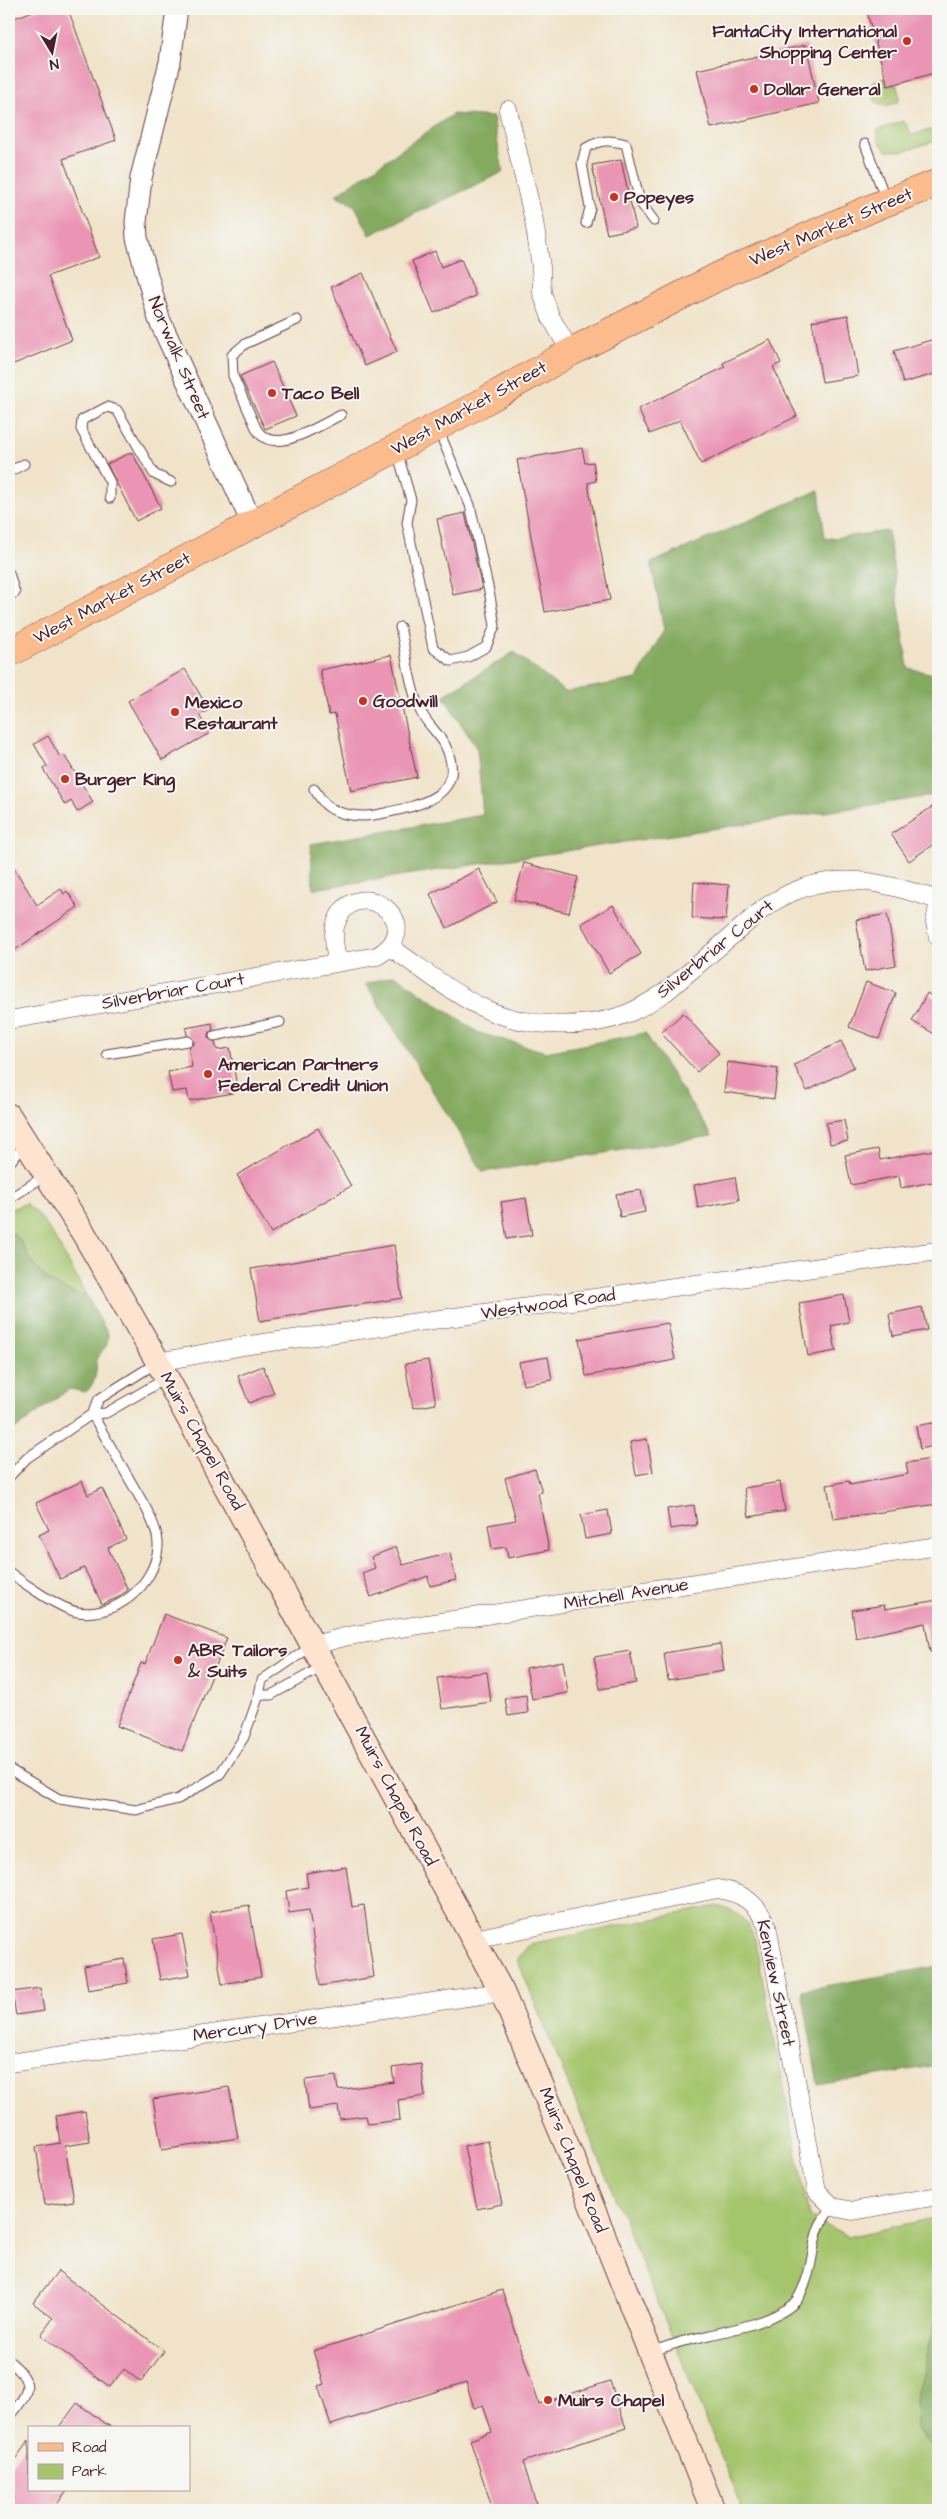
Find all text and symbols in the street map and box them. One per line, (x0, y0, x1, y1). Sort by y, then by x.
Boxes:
place label: FantaCity International Shopping Center (712, 19, 897, 66)
north arrow (28, 28, 78, 78)
marker: FantaCity International Shopping Center (901, 35, 913, 47)
text: N (48, 53, 60, 74)
place label: Dollar General (764, 77, 881, 102)
marker: Dollar General (748, 83, 760, 95)
street label: West Market Street (746, 181, 917, 273)
place label: Popeyes (624, 185, 694, 211)
marker: Popeyes (608, 191, 620, 203)
street label: Norwalk Street (142, 293, 217, 424)
street label: West Market Street (386, 354, 552, 461)
place label: Taco Bell (281, 381, 359, 406)
marker: Taco Bell (266, 387, 278, 399)
street label: West Market Street (29, 546, 196, 650)
place label: Goodwill (373, 689, 438, 714)
place label: Mexico Restaurant (185, 690, 278, 736)
marker: Goodwill (357, 695, 369, 707)
marker: Mexico Restaurant (169, 706, 181, 718)
place label: Burger King (75, 767, 176, 793)
marker: Burger King (59, 773, 71, 785)
street label: Silverbriar Court (651, 893, 780, 1004)
street label: Silverbriar Court (100, 966, 247, 1016)
place label: American Partners Federal Credit Union (218, 1052, 388, 1098)
marker: American Partners Federal Credit Union (202, 1068, 214, 1080)
street label: Westwood Road (479, 1282, 617, 1326)
street label: Muirs Chapel Road (154, 1367, 250, 1515)
street label: Mitchell Avenue (562, 1572, 691, 1616)
place label: ABR Tailors & Suits (187, 1638, 287, 1684)
marker: ABR Tailors & Suits (172, 1654, 184, 1666)
street label: Muirs Chapel Road (349, 1722, 443, 1870)
street label: Kenview Street (750, 1917, 802, 2049)
street label: Mercury Drive (191, 2006, 319, 2049)
street label: Muirs Chapel Road (532, 2084, 614, 2236)
place label: Muirs Chapel (558, 2388, 665, 2413)
marker: Muirs Chapel (542, 2394, 554, 2406)
legend (28, 2426, 190, 2492)
text: Road (72, 2437, 107, 2458)
text: Park (72, 2461, 107, 2482)

